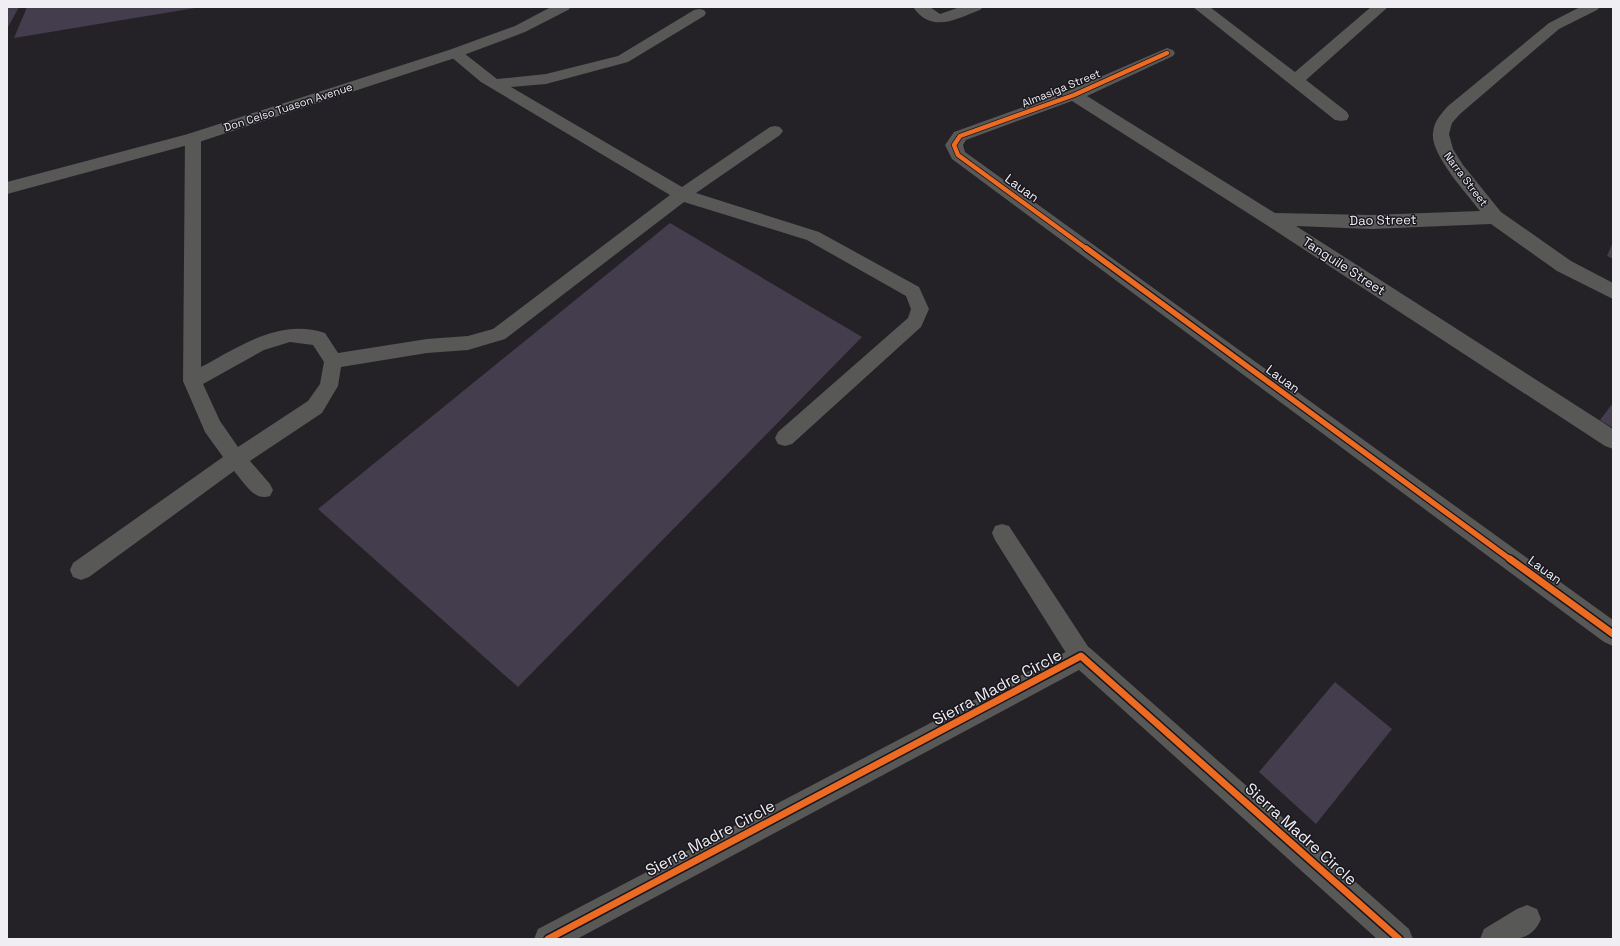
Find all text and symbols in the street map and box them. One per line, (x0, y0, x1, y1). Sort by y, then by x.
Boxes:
street label: Almasiga Street (1020, 66, 1102, 110)
street label: Don Celso Tuason Avenue (222, 80, 354, 134)
street label: Narra Street (1441, 149, 1491, 209)
street label: Lauan (1002, 170, 1042, 206)
street label: Dao Street (1349, 211, 1417, 229)
street label: Tanguile Street (1299, 233, 1389, 299)
street label: Lauan (1263, 361, 1303, 397)
street label: Lauan (1525, 552, 1565, 588)
street label: Sierra Madre Circle (929, 644, 1065, 730)
street label: Sierra Madre Circle (1241, 778, 1361, 890)
street label: Sierra Madre Circle (642, 795, 778, 881)

